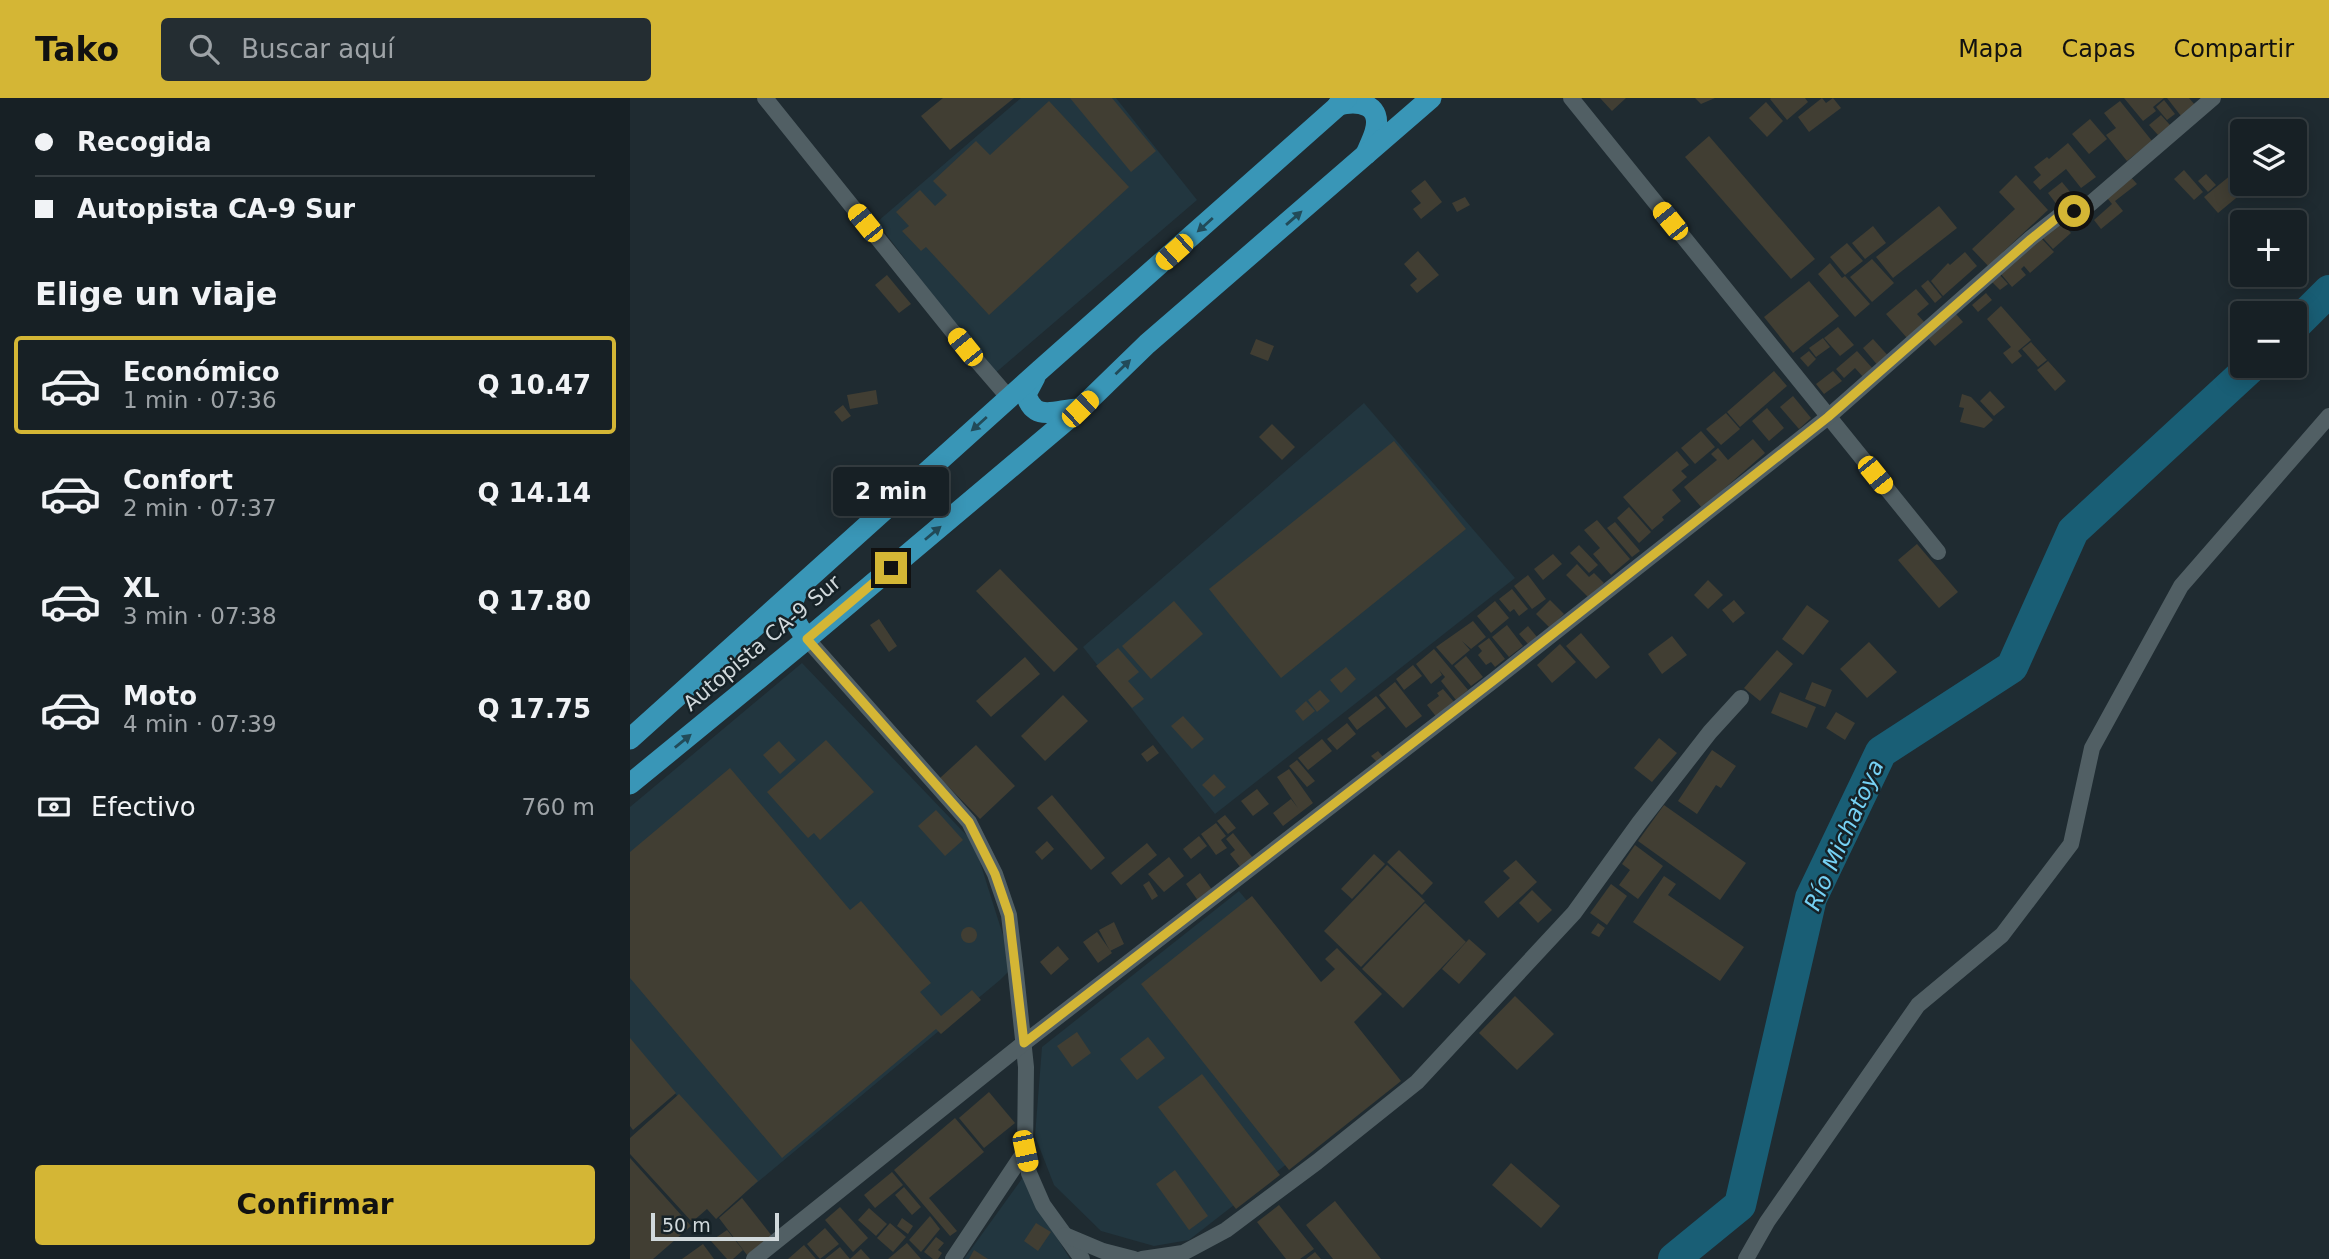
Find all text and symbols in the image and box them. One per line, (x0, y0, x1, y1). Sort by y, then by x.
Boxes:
search box (161, 18, 651, 81)
text: Tako (35, 30, 119, 69)
icon: search (185, 30, 223, 68)
text: Buscar aquí (241, 34, 394, 64)
text: Mapa (1958, 35, 2024, 63)
text: Capas (2062, 35, 2135, 63)
text: Compartir (2173, 35, 2294, 63)
map controls (2230, 119, 2307, 378)
button: layers (2230, 119, 2307, 196)
text: Recogida (77, 127, 212, 157)
text: Autopista CA-9 Sur (77, 194, 355, 224)
route start (2058, 195, 2090, 227)
car (1649, 198, 1692, 244)
car (844, 200, 887, 246)
button: + (2230, 210, 2307, 287)
one-way arrow (1286, 211, 1303, 226)
one-way arrow (1197, 216, 1214, 232)
car (1152, 230, 1197, 274)
text: Elige un viaje (35, 275, 277, 313)
button: − (2230, 301, 2307, 378)
car (944, 324, 987, 370)
icon: car (39, 354, 102, 417)
text: Económico (123, 357, 280, 387)
one-way arrow (1115, 359, 1132, 376)
text: Q 10.47 (478, 370, 591, 400)
text: 1 min · 07:36 (123, 387, 277, 413)
car (1058, 387, 1103, 431)
one-way arrow (971, 416, 988, 431)
car (1854, 452, 1897, 498)
icon: car (39, 462, 102, 525)
text: Confort (123, 465, 233, 495)
callout: 2 min (833, 466, 949, 516)
text: Q 14.14 (478, 478, 591, 508)
text: 2 min (855, 478, 927, 504)
text: 2 min · 07:37 (123, 495, 277, 521)
one-way arrow (925, 526, 942, 541)
route end (875, 552, 907, 584)
icon: car (39, 570, 102, 633)
street label: Autopista CA-9 Sur (678, 570, 846, 716)
text: XL (123, 573, 160, 603)
text: Q 17.80 (478, 586, 591, 616)
text: 3 min · 07:38 (123, 603, 277, 629)
icon: car (39, 678, 102, 741)
text: Moto (123, 681, 197, 711)
text: Q 17.75 (478, 694, 591, 724)
text: 4 min · 07:39 (123, 711, 277, 737)
one-way arrow (674, 734, 691, 749)
water label: Río Michatoya (1799, 756, 1889, 914)
icon: cash (35, 788, 73, 826)
text: Efectivo (91, 792, 196, 822)
text: 760 m (521, 794, 595, 820)
car (1011, 1128, 1040, 1174)
button: Confirmar (35, 1165, 595, 1245)
scale bar (651, 1210, 779, 1242)
text: 50 m (662, 1214, 711, 1236)

